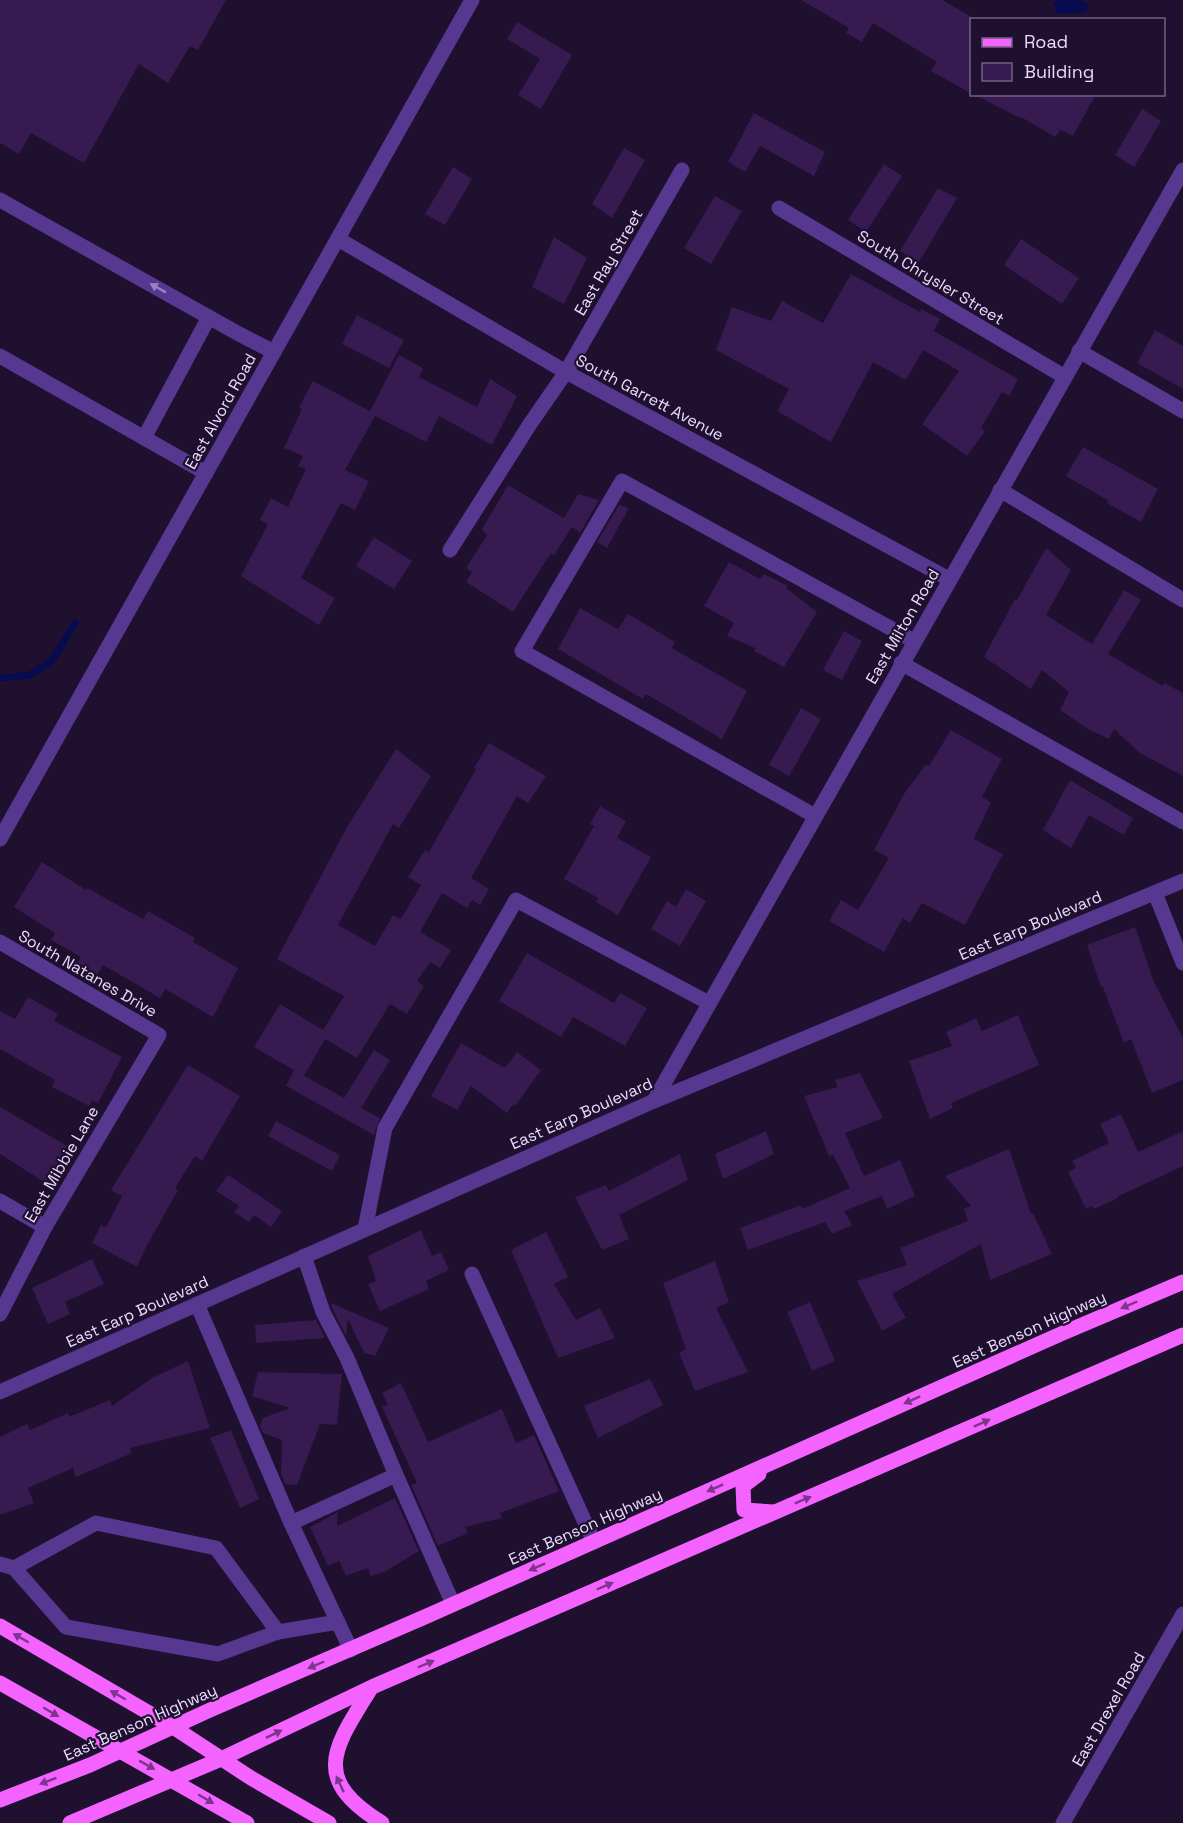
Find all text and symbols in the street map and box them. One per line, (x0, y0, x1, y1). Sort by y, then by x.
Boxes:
legend (970, 18, 1165, 96)
text: Road (1024, 30, 1068, 53)
text: Building (1024, 60, 1094, 83)
street label: East Ray Street (569, 205, 647, 319)
street label: South Chrysler Street (854, 225, 1008, 330)
one-way arrow (150, 283, 166, 294)
street label: East Alvord Road (180, 350, 261, 473)
street label: South Garrett Avenue (572, 350, 727, 445)
street label: East Milton Road (861, 565, 944, 688)
street label: East Earp Boulevard (955, 886, 1105, 965)
street label: South Natanes Drive (15, 925, 161, 1022)
street label: East Earp Boulevard (507, 1073, 656, 1154)
street label: East Mibbie Lane (20, 1102, 103, 1226)
street label: East Earp Boulevard (63, 1271, 212, 1352)
street label: East Benson Highway (949, 1286, 1109, 1373)
one-way arrow (1120, 1301, 1138, 1310)
one-way arrow (903, 1396, 921, 1405)
one-way arrow (973, 1418, 990, 1427)
street label: East Benson Highway (505, 1483, 665, 1570)
one-way arrow (705, 1483, 723, 1493)
one-way arrow (794, 1496, 811, 1505)
one-way arrow (528, 1563, 545, 1572)
one-way arrow (596, 1581, 614, 1591)
one-way arrow (13, 1632, 29, 1643)
street label: East Drexel Road (1067, 1648, 1150, 1770)
one-way arrow (417, 1659, 435, 1669)
one-way arrow (307, 1660, 324, 1669)
street label: East Benson Highway (60, 1679, 220, 1766)
one-way arrow (109, 1690, 126, 1700)
one-way arrow (42, 1707, 59, 1717)
one-way arrow (265, 1729, 282, 1738)
one-way arrow (139, 1760, 156, 1770)
one-way arrow (336, 1775, 345, 1792)
one-way arrow (39, 1777, 57, 1787)
one-way arrow (198, 1794, 215, 1804)

